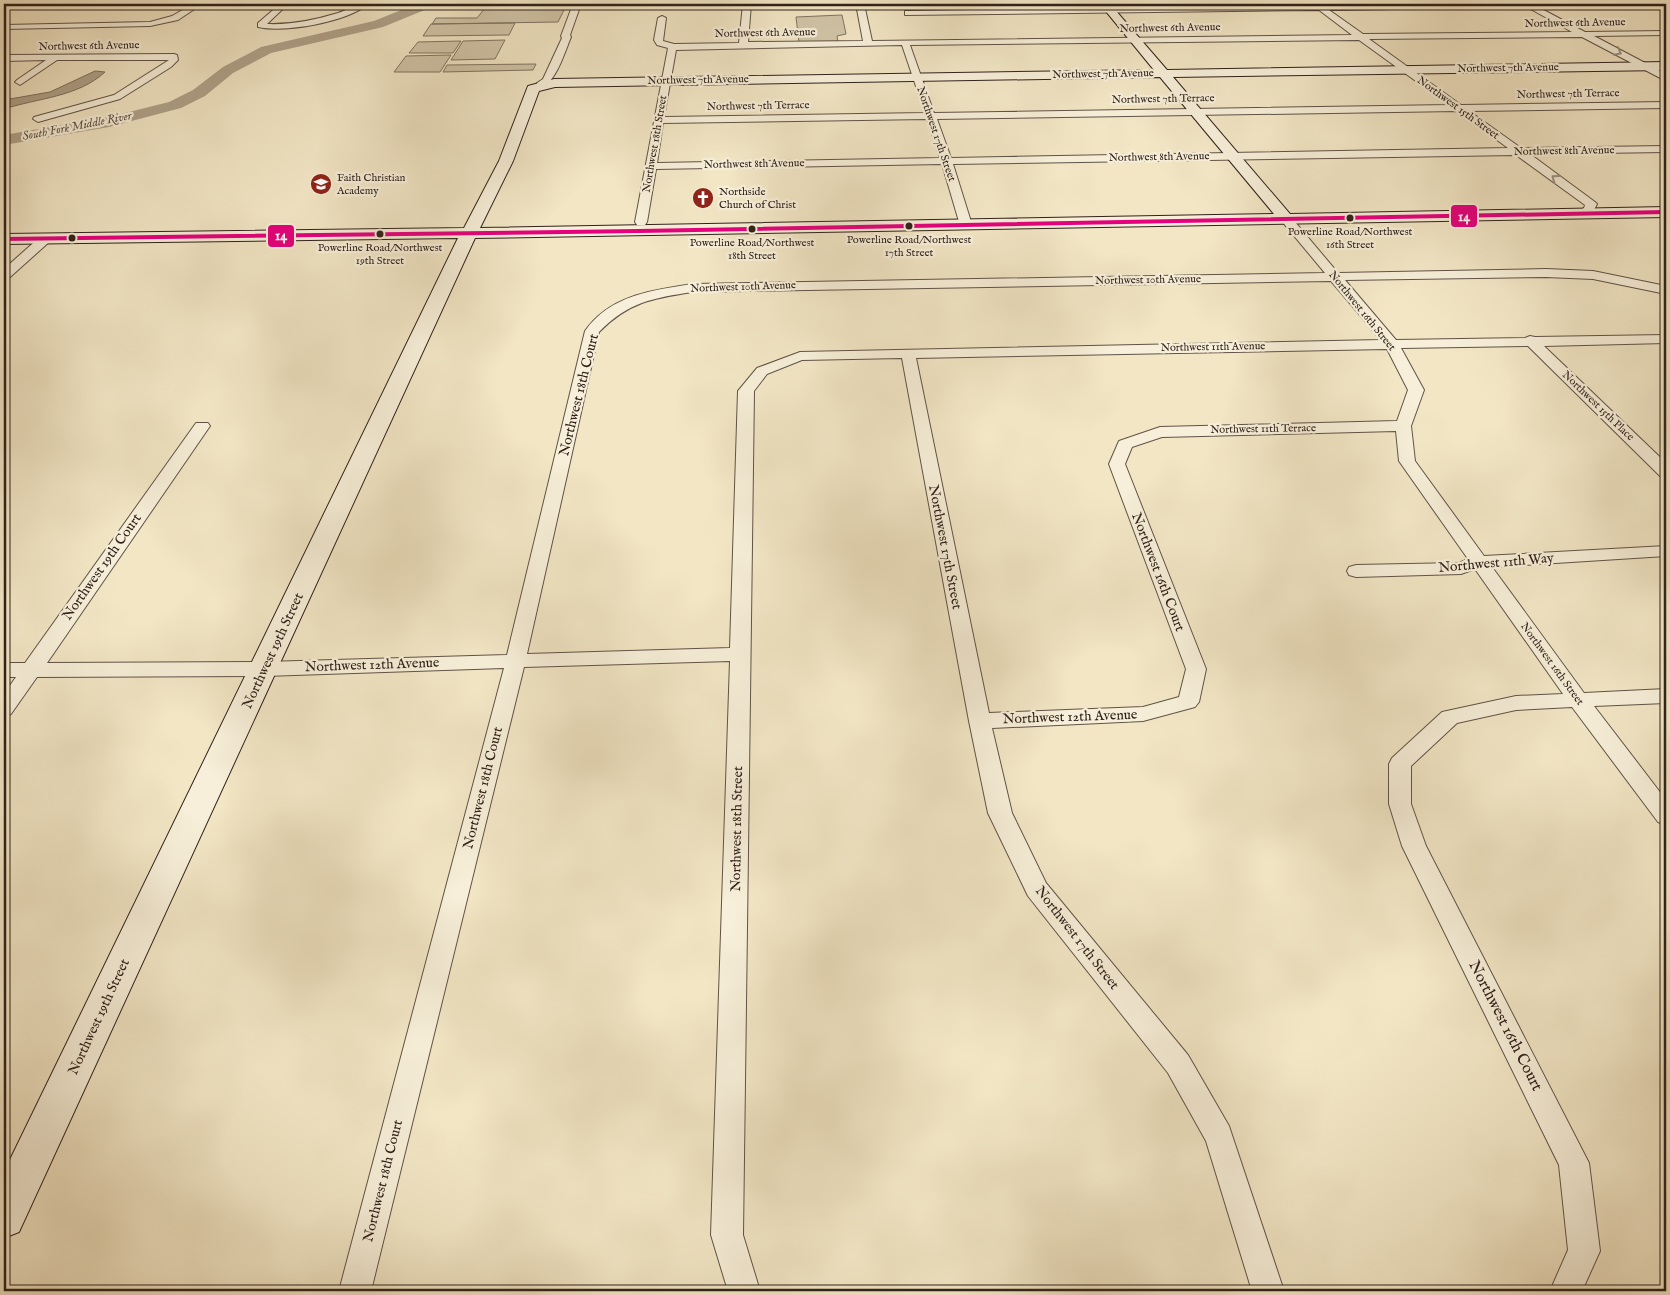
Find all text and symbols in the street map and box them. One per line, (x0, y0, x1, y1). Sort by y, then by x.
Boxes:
street label: Northwest 6th Avenue (1524, 15, 1626, 31)
street label: Northwest 6th Avenue (1119, 20, 1221, 36)
street label: Northwest 6th Avenue (714, 25, 816, 41)
street label: Northwest 6th Avenue (38, 38, 140, 54)
one-way arrow (1613, 46, 1622, 56)
street label: Northwest 7th Avenue (1457, 60, 1559, 76)
street label: Northwest 7th Avenue (1052, 66, 1154, 82)
street label: Northwest 7th Avenue (647, 72, 749, 88)
street label: Northwest 15th Street (1414, 73, 1502, 143)
street label: Northwest 17th Street (913, 85, 959, 184)
street label: Northwest 7th Terrace (1517, 86, 1619, 102)
street label: Northwest 7th Terrace (1112, 91, 1214, 107)
street label: Northwest 18th Street (640, 94, 670, 194)
street label: Northwest 7th Terrace (707, 98, 809, 114)
water label: South Fork Middle River (21, 108, 134, 144)
street label: Northwest 8th Avenue (1513, 143, 1615, 159)
street label: Northwest 8th Avenue (1108, 149, 1210, 165)
street label: Northwest 8th Avenue (703, 156, 805, 172)
place label: Faith Christian Academy (336, 171, 406, 198)
school or university icon: Faith Christian Academy (309, 172, 333, 196)
one-way arrow (1551, 175, 1561, 184)
place label: Northside Church of Christ (719, 185, 796, 212)
church icon: Northside Church of Christ (691, 186, 715, 210)
line badge: 14 (1450, 204, 1478, 228)
text: 14 (1458, 208, 1471, 226)
marker: Powerline Road/Northwest 16th Street (1345, 213, 1355, 223)
marker: Powerline Road/Northwest 17th Street (904, 221, 914, 231)
line badge: 14 (267, 224, 295, 248)
marker: Powerline Road/Northwest 18th Street (747, 224, 757, 234)
place label: Powerline Road/Northwest 16th Street (1288, 225, 1413, 252)
text: 14 (275, 227, 288, 245)
marker: Powerline Road/Northwest 19th Street (375, 229, 385, 239)
unlabelled marker (67, 233, 77, 243)
place label: Powerline Road/Northwest 17th Street (847, 233, 972, 260)
place label: Powerline Road/Northwest 18th Street (690, 236, 815, 263)
place label: Powerline Road/Northwest 19th Street (318, 241, 443, 268)
street label: Northwest 16th Street (1325, 268, 1399, 354)
street label: Northwest 10th Avenue (1095, 272, 1201, 288)
street label: Northwest 10th Avenue (690, 278, 796, 296)
street label: Northwest 18th Court (555, 332, 603, 458)
street label: Northwest 11th Avenue (1161, 339, 1265, 355)
street label: Northwest 15th Place (1559, 368, 1637, 444)
street label: Northwest 11th Terrace (1210, 421, 1316, 437)
street label: Northwest 17th Street (924, 483, 966, 611)
street label: Northwest 19th Court (58, 510, 146, 624)
street label: Northwest 16th Court (1127, 510, 1189, 634)
street label: Northwest 11th Way (1438, 549, 1555, 577)
street label: Northwest 19th Street (238, 590, 308, 712)
street label: Northwest 16th Street (1517, 620, 1587, 708)
street label: Northwest 12th Avenue (304, 654, 440, 676)
street label: Northwest 12th Avenue (1002, 706, 1138, 728)
street label: Northwest 18th Court (459, 725, 507, 851)
street label: Northwest 18th Street (727, 766, 747, 892)
street label: Northwest 17th Street (1031, 883, 1123, 994)
street label: Northwest 19th Street (64, 956, 134, 1078)
street label: Northwest 16th Court (1463, 957, 1547, 1095)
street label: Northwest 18th Court (359, 1118, 407, 1244)

